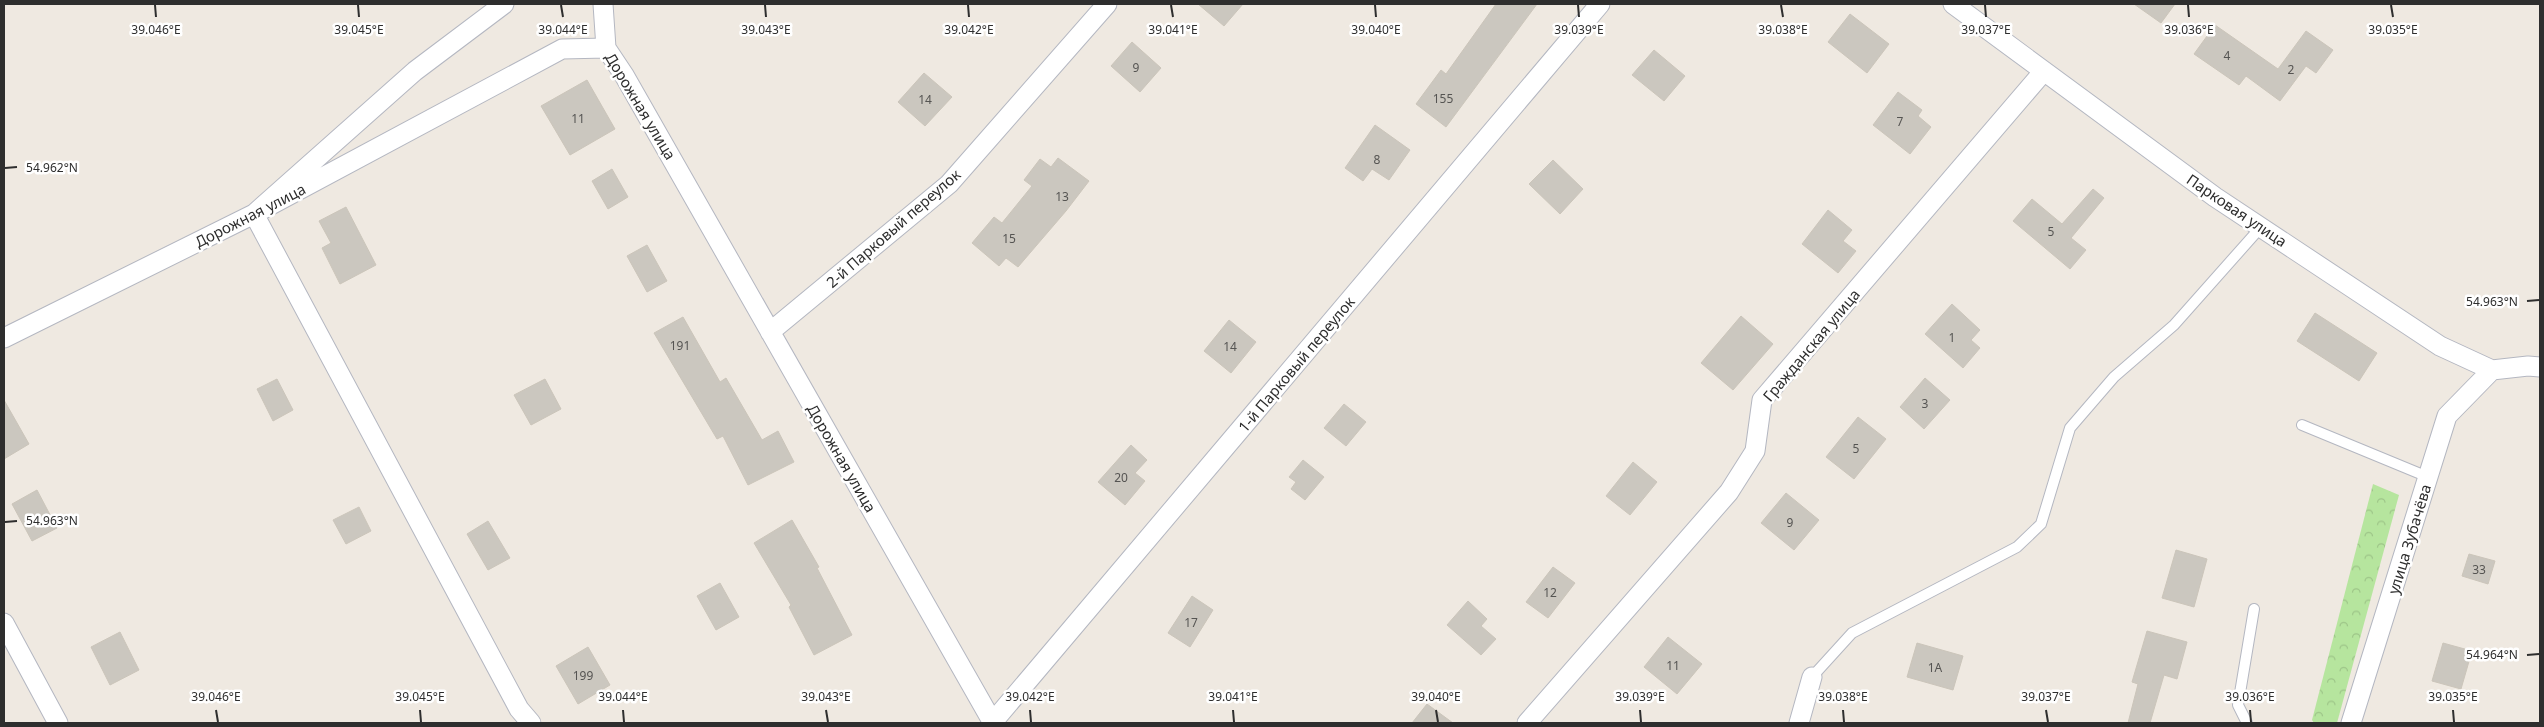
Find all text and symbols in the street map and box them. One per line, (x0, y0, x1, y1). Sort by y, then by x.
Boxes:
text: 39.046°E (131, 21, 181, 38)
text: 39.045°E (334, 21, 384, 38)
text: 39.044°E (538, 21, 588, 38)
text: 39.043°E (741, 21, 791, 38)
text: 39.042°E (944, 21, 994, 38)
text: 39.041°E (1148, 21, 1198, 38)
text: 39.040°E (1351, 21, 1401, 38)
text: 39.039°E (1554, 21, 1604, 38)
text: 39.038°E (1758, 21, 1808, 38)
text: 39.037°E (1961, 21, 2011, 38)
text: 39.036°E (2164, 21, 2214, 38)
text: 39.035°E (2368, 21, 2418, 38)
house number: 4 (2224, 47, 2231, 64)
street label: Дорожная улица (601, 49, 681, 163)
house number: 9 (1133, 59, 1140, 76)
house number: 2 (2288, 61, 2295, 78)
house number: 155 (1433, 90, 1453, 107)
house number: 14 (918, 91, 932, 108)
house number: 11 (571, 110, 585, 127)
house number: 7 (1897, 113, 1904, 130)
house number: 8 (1374, 151, 1381, 168)
text: 54.962°N (26, 159, 78, 176)
street label: 2-й Парковый переулок (822, 164, 964, 292)
street label: Парковая улица (2183, 169, 2291, 251)
street label: Дорожная улица (191, 178, 309, 252)
house number: 13 (1055, 188, 1069, 205)
house number: 5 (2048, 223, 2055, 240)
house number: 15 (1002, 230, 1016, 247)
street label: Гражданская улица (1758, 285, 1864, 405)
street label: 1-й Парковый переулок (1233, 292, 1359, 436)
text: 54.963°N (2466, 293, 2518, 310)
house number: 1 (1949, 329, 1955, 346)
house number: 191 (670, 337, 690, 354)
house number: 14 (1223, 338, 1237, 355)
house number: 3 (1922, 395, 1929, 412)
street label: Дорожная улица (803, 400, 881, 516)
house number: 5 (1853, 440, 1860, 457)
house number: 20 (1114, 469, 1128, 486)
street label: улица Зубачёва (2383, 482, 2435, 596)
text: 54.963°N (26, 512, 78, 529)
house number: 9 (1787, 514, 1794, 531)
house number: 33 (2472, 561, 2486, 578)
house number: 12 (1543, 584, 1557, 601)
house number: 17 (1184, 614, 1198, 631)
text: 54.964°N (2466, 646, 2518, 663)
house number: 11 (1666, 657, 1680, 674)
house number: 1А (1928, 659, 1943, 676)
house number: 199 (573, 667, 593, 684)
text: 39.046°E (191, 688, 241, 705)
text: 39.045°E (395, 688, 445, 705)
text: 39.044°E (598, 688, 648, 705)
text: 39.043°E (801, 688, 851, 705)
text: 39.042°E (1005, 688, 1055, 705)
text: 39.041°E (1208, 688, 1258, 705)
text: 39.040°E (1411, 688, 1461, 705)
text: 39.039°E (1615, 688, 1665, 705)
text: 39.038°E (1818, 688, 1868, 705)
text: 39.037°E (2021, 688, 2071, 705)
text: 39.036°E (2225, 688, 2275, 705)
text: 39.035°E (2428, 688, 2478, 705)

